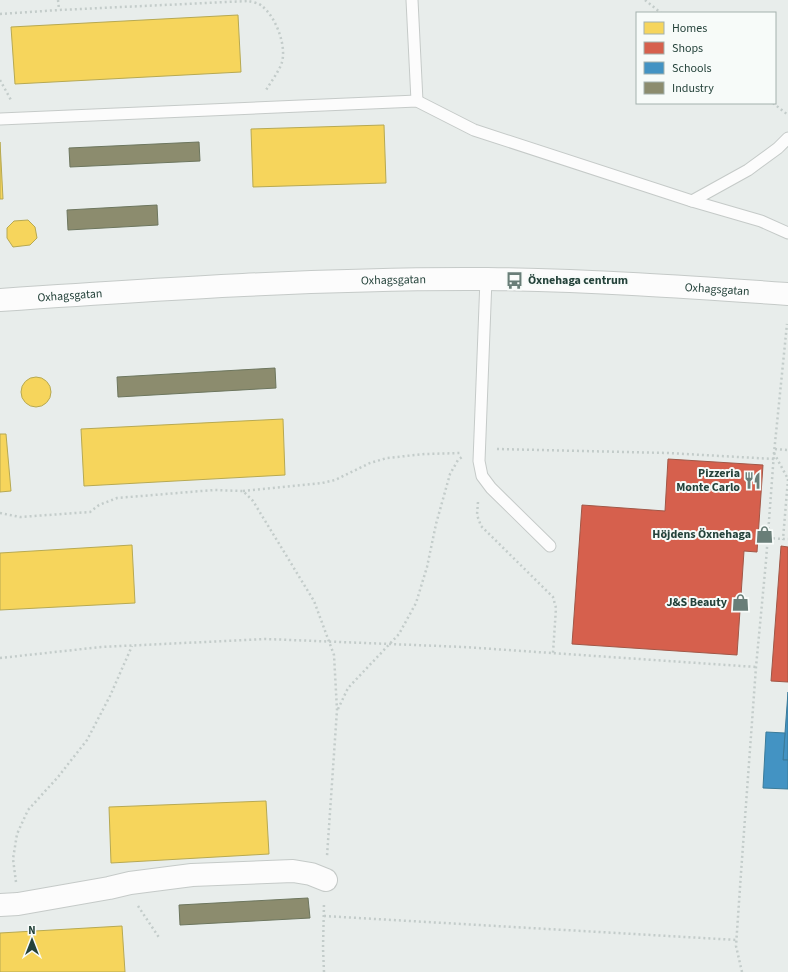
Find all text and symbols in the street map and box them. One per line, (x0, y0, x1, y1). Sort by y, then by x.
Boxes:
legend (636, 12, 776, 104)
text: Homes (672, 20, 707, 37)
text: Shops (672, 40, 703, 57)
text: Schools (672, 60, 712, 77)
text: Industry (672, 80, 714, 97)
bus stop icon: Öxnehaga centrum (505, 270, 525, 290)
street label: Oxhagsgatan (361, 271, 426, 289)
place label: Öxnehaga centrum (528, 272, 628, 289)
street label: Oxhagsgatan (684, 279, 750, 300)
street label: Oxhagsgatan (37, 285, 103, 306)
place label: Pizzeria Monte Carlo (676, 465, 740, 496)
restaurant icon: Pizzeria Monte Carlo (743, 470, 763, 490)
shop icon: Höjdens Öxnehaga (754, 524, 774, 544)
place label: Höjdens Öxnehaga (652, 526, 751, 543)
shop icon: J&S Beauty (730, 592, 750, 612)
place label: J&S Beauty (666, 594, 728, 611)
north arrow (12, 920, 52, 960)
text: N (28, 923, 36, 938)

